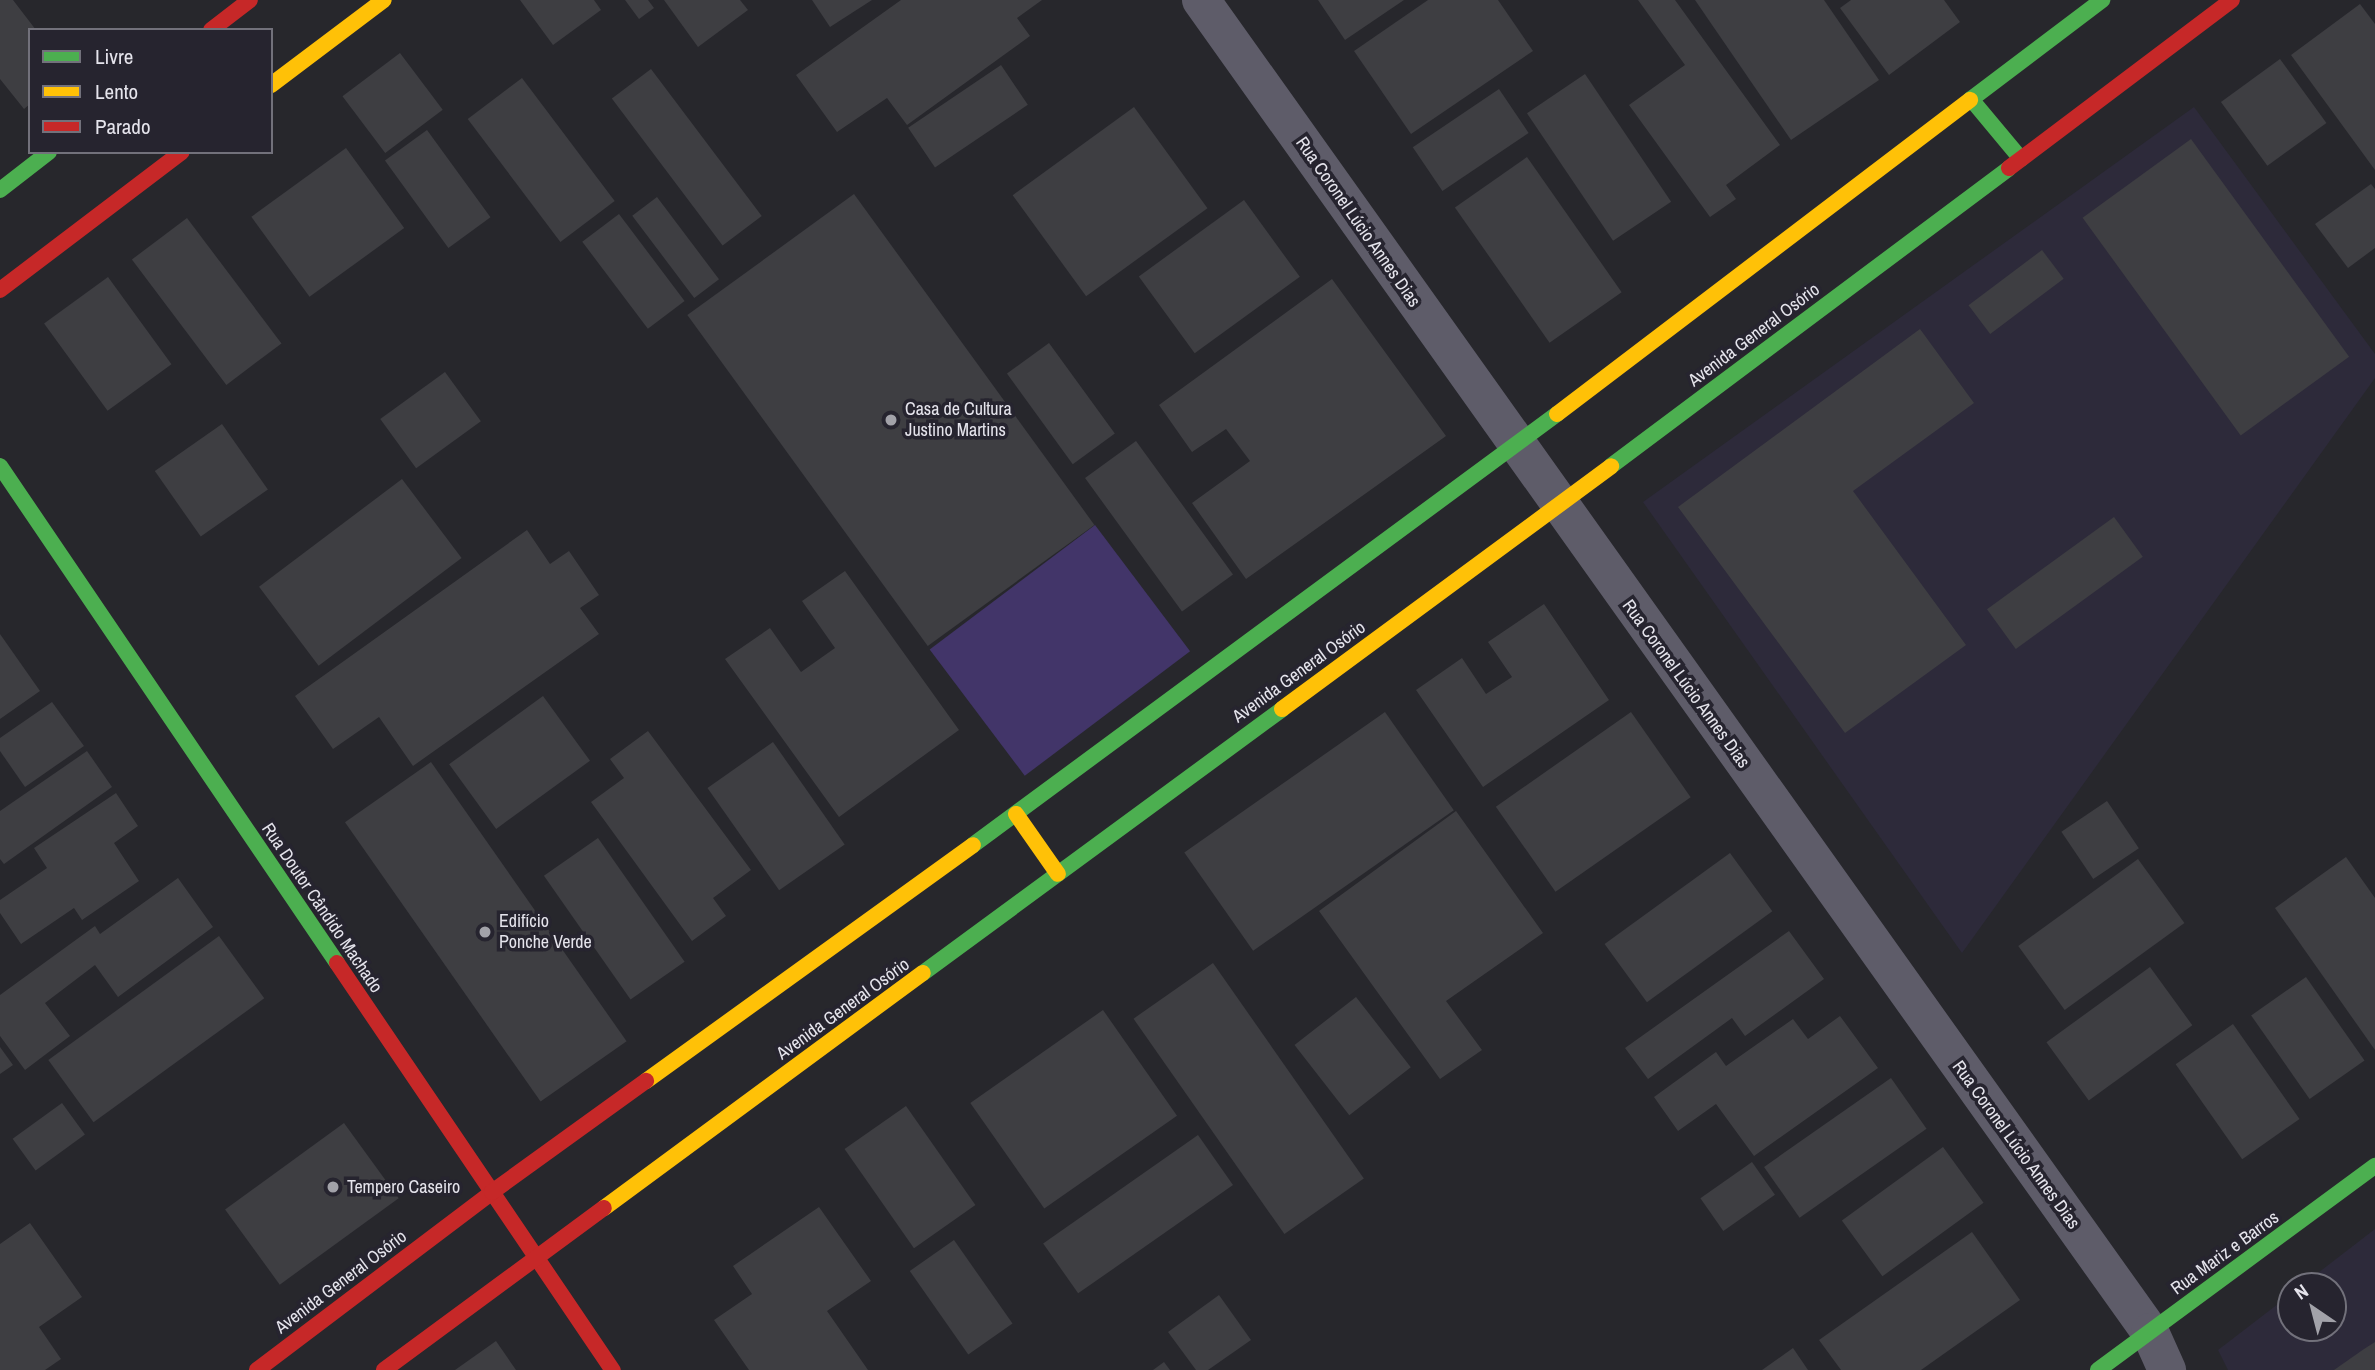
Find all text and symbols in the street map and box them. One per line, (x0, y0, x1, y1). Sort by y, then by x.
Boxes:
legend (28, 28, 273, 154)
text: Livre (95, 42, 133, 71)
text: Lento (95, 77, 138, 106)
text: Parado (95, 112, 151, 141)
street label: Rua Coronel Lúcio Annes Dias (1291, 132, 1425, 312)
street label: Avenida General Osório (1684, 279, 1824, 391)
place label: Casa de Cultura Justino Martins (905, 399, 1012, 442)
marker: Casa de Cultura Justino Martins (883, 412, 899, 428)
street label: Rua Coronel Lúcio Annes Dias (1617, 595, 1755, 773)
street label: Avenida General Osório (1228, 617, 1370, 727)
street label: Rua Doutor Cândido Machado (257, 819, 387, 997)
place label: Edifício Ponche Verde (499, 911, 592, 954)
marker: Edifício Ponche Verde (477, 924, 493, 940)
street label: Avenida General Osório (772, 954, 914, 1064)
street label: Rua Coronel Lúcio Annes Dias (1947, 1056, 2085, 1234)
place label: Tempero Caseiro (347, 1176, 460, 1198)
marker: Tempero Caseiro (325, 1179, 341, 1195)
street label: Rua Mariz e Barros (2167, 1207, 2283, 1299)
street label: Avenida General Osório (271, 1226, 411, 1338)
north arrow (2277, 1272, 2347, 1342)
text: N (2289, 1278, 2313, 1305)

